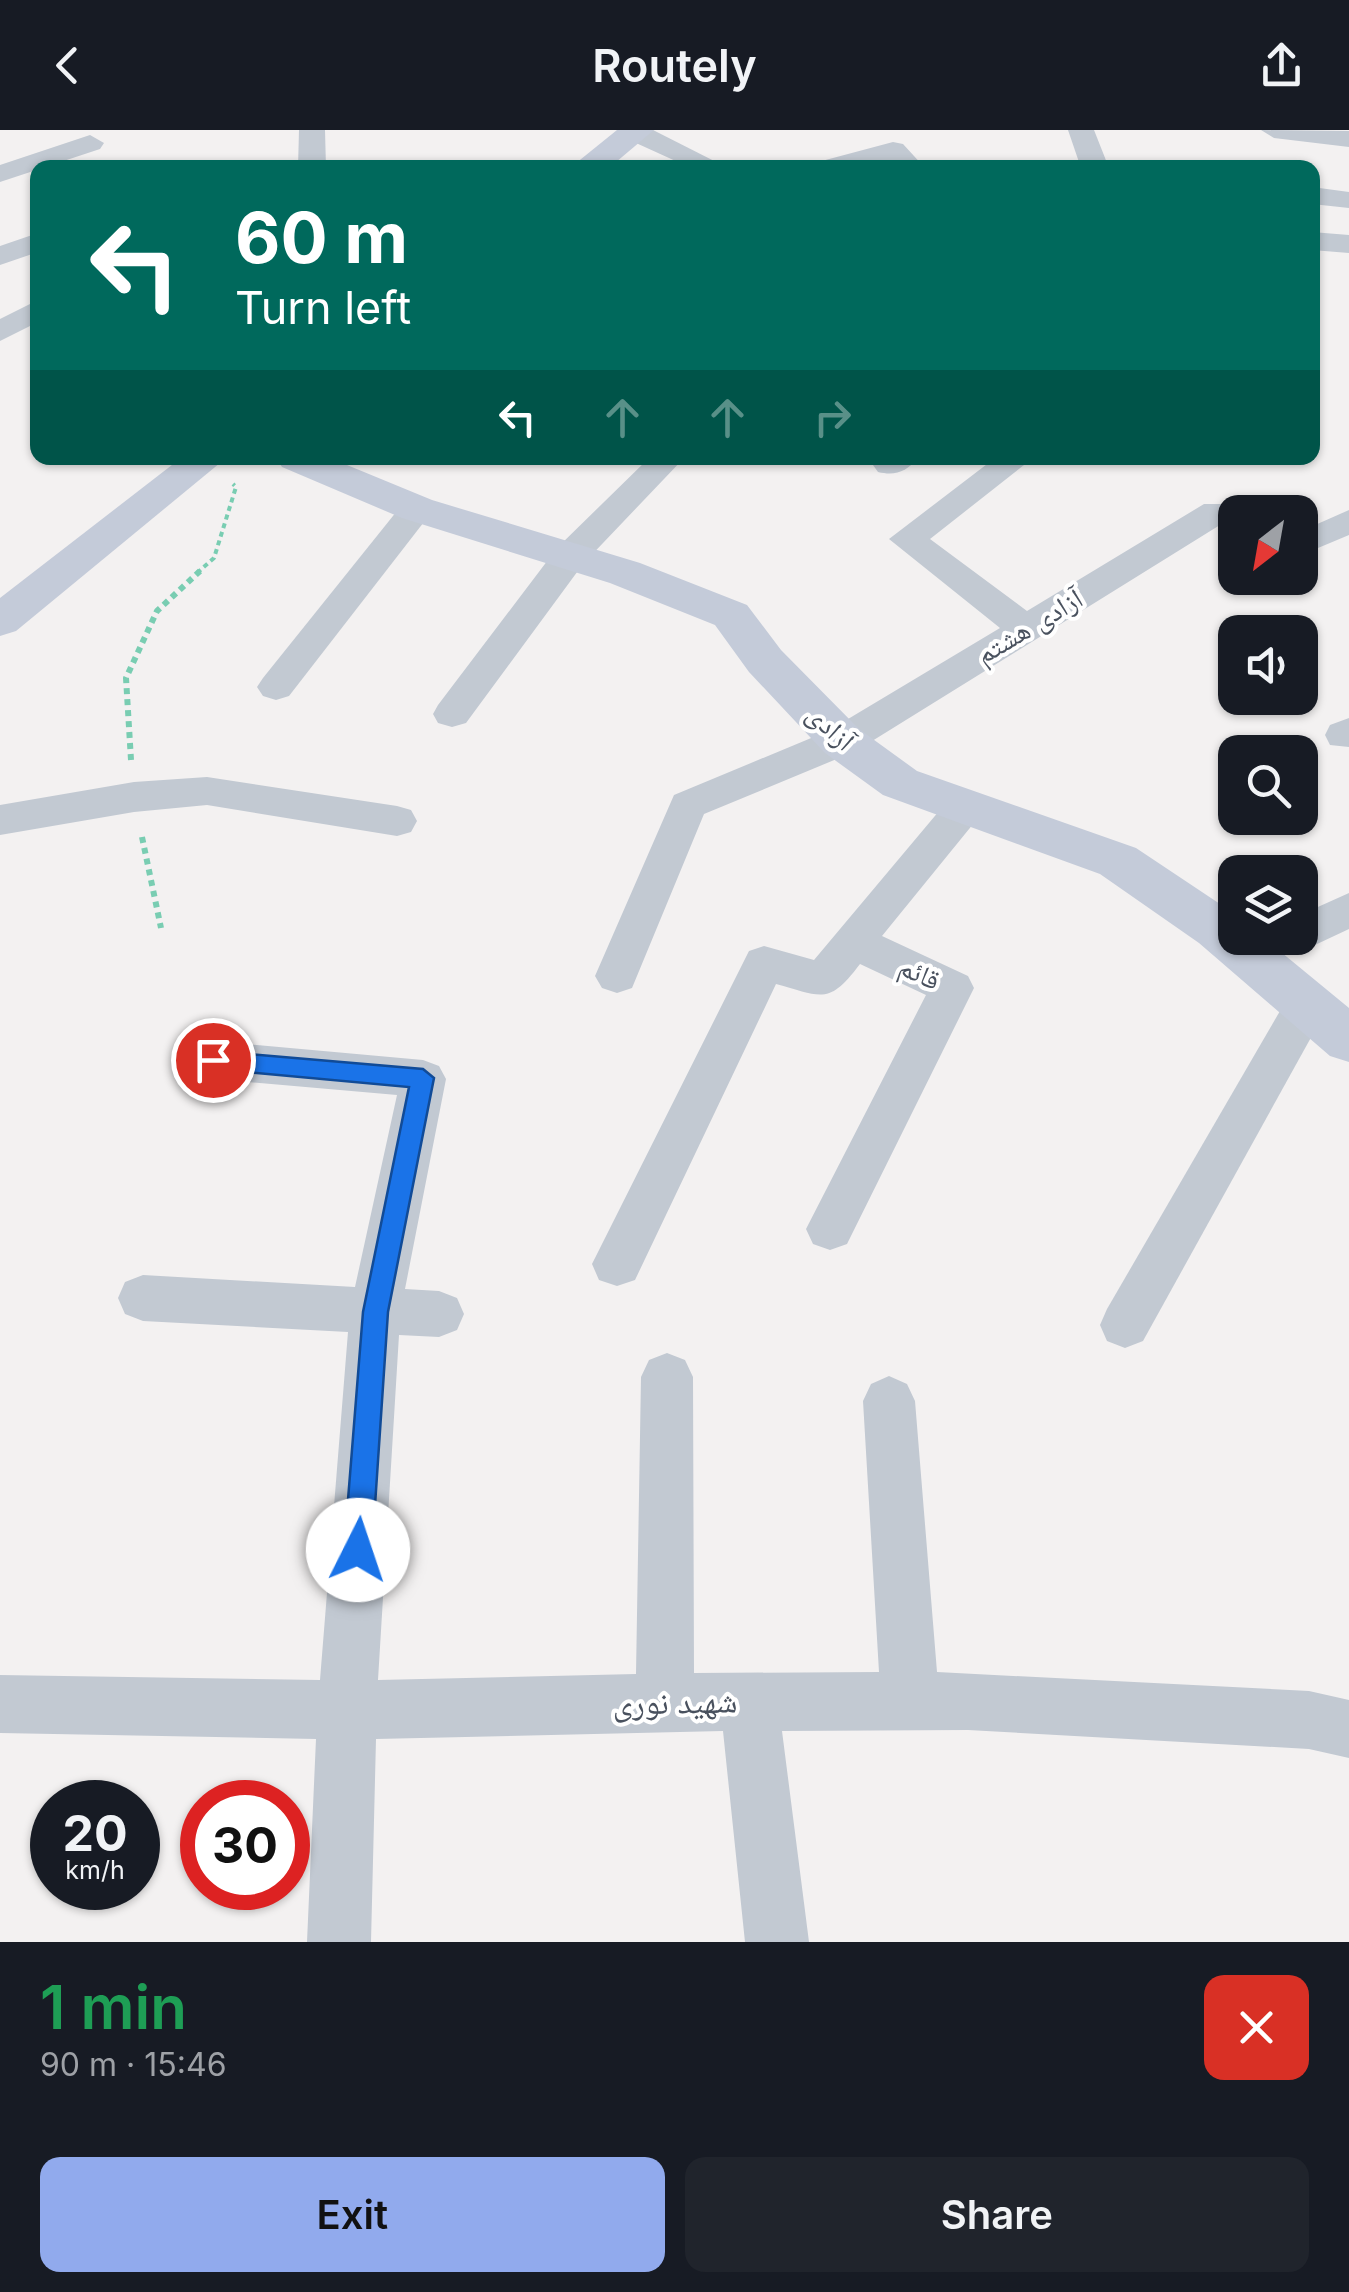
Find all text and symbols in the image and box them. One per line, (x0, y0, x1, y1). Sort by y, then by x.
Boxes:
icon: back (40, 38, 95, 93)
text: Routely (592, 38, 757, 93)
icon: share (1254, 38, 1309, 93)
text: 60 m (235, 195, 408, 280)
icon: left (70, 200, 200, 330)
text: Turn left (235, 280, 411, 335)
icon: left (490, 390, 545, 445)
icon: ahead (595, 390, 650, 445)
icon: ahead (700, 390, 755, 445)
icon: right (805, 390, 860, 445)
north arrow (1218, 495, 1318, 595)
map controls (1218, 495, 1318, 955)
street label: آزادی هشتم (969, 580, 1090, 673)
button: sound (1218, 615, 1318, 715)
street label: آزادی (800, 696, 863, 758)
button: search (1218, 735, 1318, 835)
button: layers (1218, 855, 1318, 955)
street label: قائم (893, 949, 946, 999)
pin (171, 1018, 256, 1103)
icon: arrive (186, 1033, 241, 1088)
position arrow (306, 1498, 410, 1602)
street label: شهید نوری (612, 1681, 738, 1723)
speed limit sign: 30 (180, 1780, 310, 1910)
text: 20 (62, 1803, 128, 1863)
text: km/h (65, 1855, 125, 1885)
text: 1 min (40, 1971, 187, 2043)
button: close (1204, 1975, 1309, 2080)
text: 90 m · 15:46 (40, 2045, 226, 2084)
button: Exit (40, 2157, 665, 2272)
button: Share (685, 2157, 1309, 2272)

